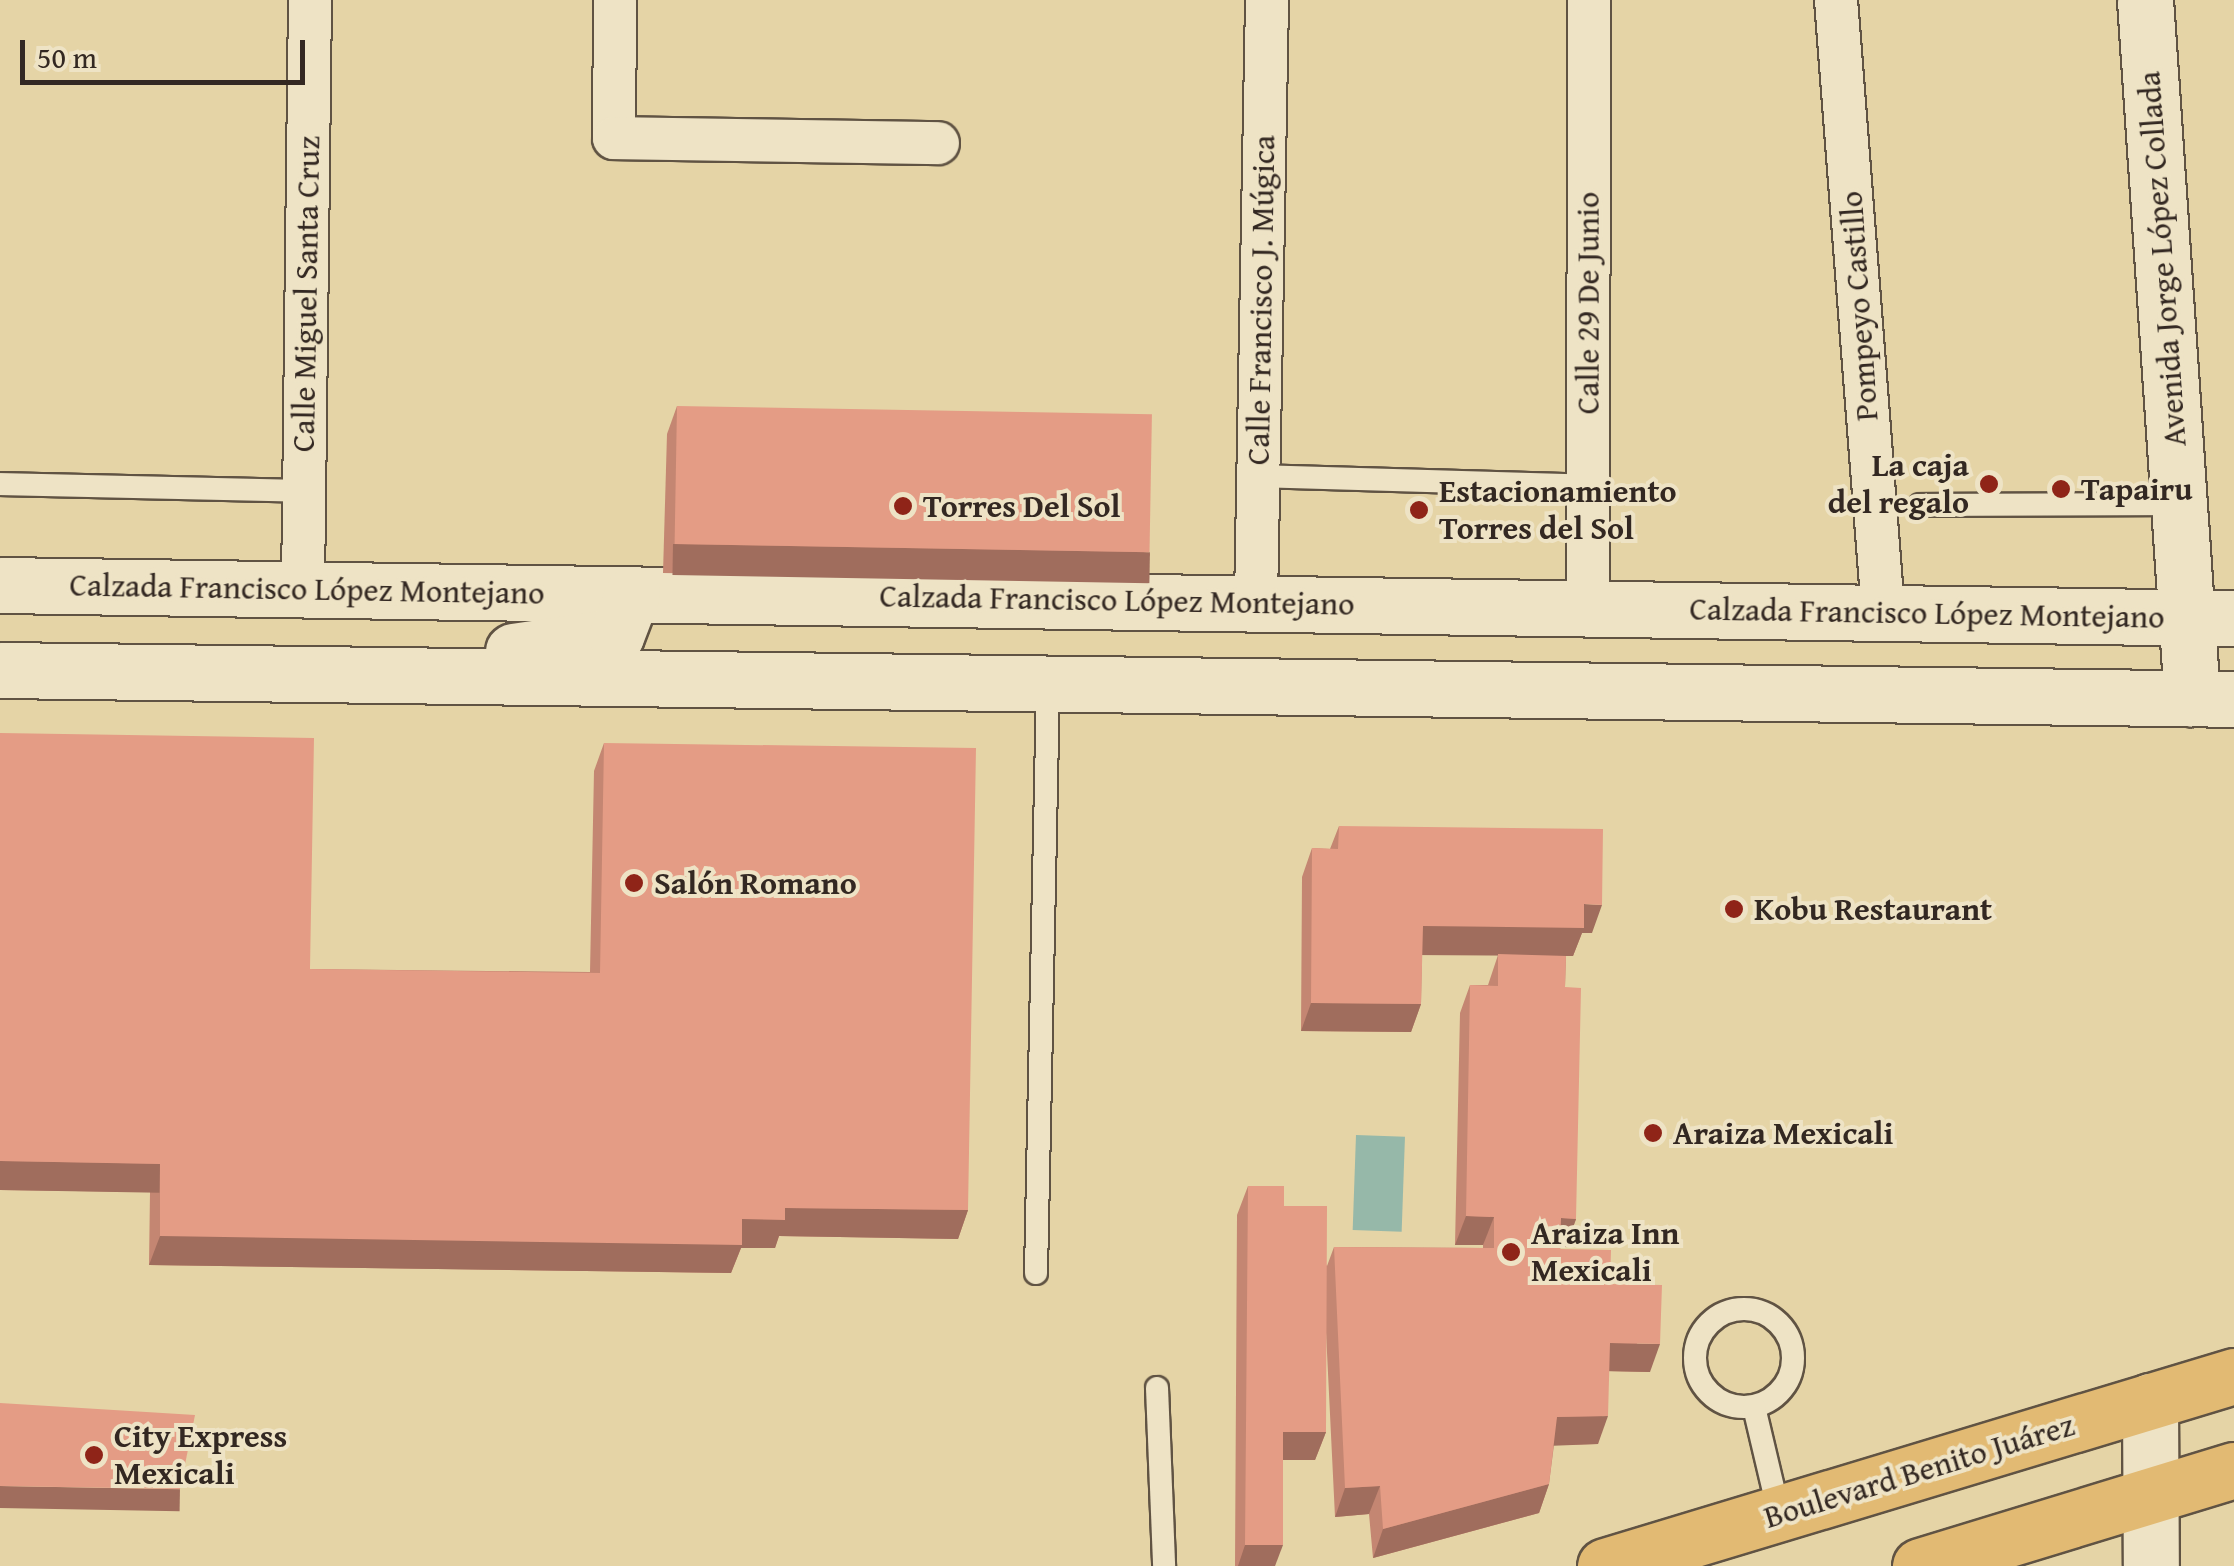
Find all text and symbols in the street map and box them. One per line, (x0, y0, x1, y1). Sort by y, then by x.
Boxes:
scale bar (25, 20, 310, 82)
text: 50 m (37, 35, 97, 79)
street label: Avenida Jorge López Collada (2130, 70, 2194, 448)
street label: Calle Francisco J. Múgica (1239, 135, 1283, 465)
street label: Calle Miguel Santa Cruz (284, 136, 328, 452)
street label: Pompeyo Castillo (1832, 190, 1886, 422)
street label: Calle 29 De Junio (1569, 192, 1607, 414)
place label: La caja del regalo (1828, 447, 1969, 522)
place label: Tapairu (2081, 470, 2193, 508)
place label: Estacionamiento Torres del Sol (1439, 473, 1677, 548)
marker: La caja del regalo (1978, 473, 2000, 495)
marker: Tapairu (2050, 478, 2072, 500)
place label: Torres Del Sol (923, 487, 1120, 525)
marker: Torres Del Sol (892, 495, 914, 517)
marker: Estacionamiento Torres del Sol (1408, 499, 1430, 521)
street label: Calzada Francisco López Montejano (69, 566, 545, 612)
street label: Calzada Francisco López Montejano (879, 577, 1355, 623)
street label: Calzada Francisco López Montejano (1689, 590, 2165, 636)
place label: Salón Romano (654, 864, 857, 902)
marker: Salón Romano (623, 872, 645, 894)
place label: Kobu Restaurant (1754, 890, 1992, 928)
marker: Kobu Restaurant (1723, 898, 1745, 920)
place label: Araiza Mexicali (1673, 1114, 1893, 1152)
marker: Araiza Mexicali (1642, 1122, 1664, 1144)
place label: Araiza Inn Mexicali (1531, 1215, 1679, 1290)
marker: Araiza Inn Mexicali (1500, 1241, 1522, 1263)
street label: Boulevard Benito Juárez (1759, 1406, 2079, 1536)
place label: City Express Mexicali (114, 1418, 287, 1493)
marker: City Express Mexicali (83, 1444, 105, 1466)

